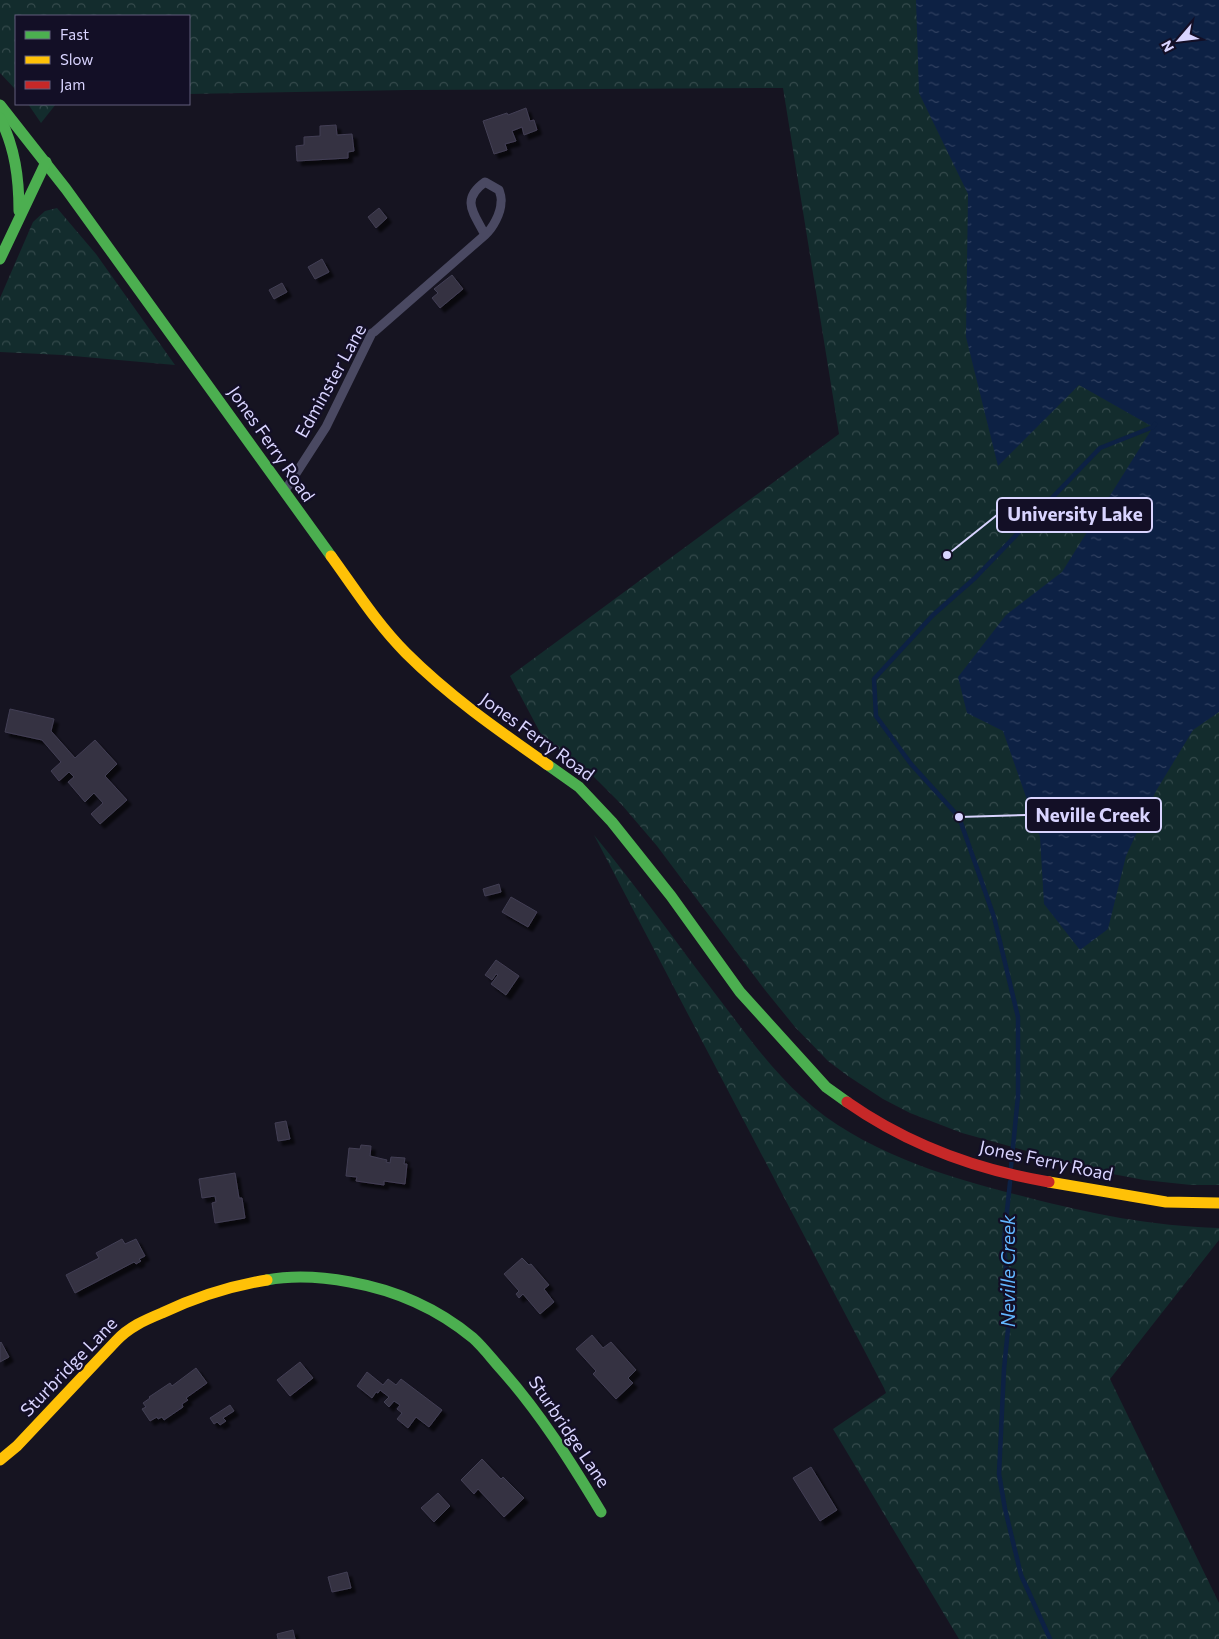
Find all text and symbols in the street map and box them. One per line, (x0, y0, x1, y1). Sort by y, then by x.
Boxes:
legend (15, 15, 190, 105)
north arrow (1154, 15, 1204, 65)
text: Fast (60, 25, 89, 43)
text: N (1157, 38, 1177, 55)
text: Slow (60, 50, 93, 68)
text: Jam (60, 75, 85, 93)
street label: Edminster Lane (290, 320, 370, 441)
street label: Jones Ferry Road (224, 381, 320, 505)
callout: University Lake (997, 498, 1152, 532)
text: University Lake (1007, 502, 1143, 525)
street label: Jones Ferry Road (476, 687, 599, 785)
callout: Neville Creek (1026, 798, 1161, 832)
text: Neville Creek (1035, 803, 1151, 826)
street label: Jones Ferry Road (977, 1135, 1115, 1185)
water label: Neville Creek (996, 1214, 1019, 1327)
street label: Sturbridge Lane (15, 1312, 121, 1421)
street label: Sturbridge Lane (524, 1371, 615, 1491)

